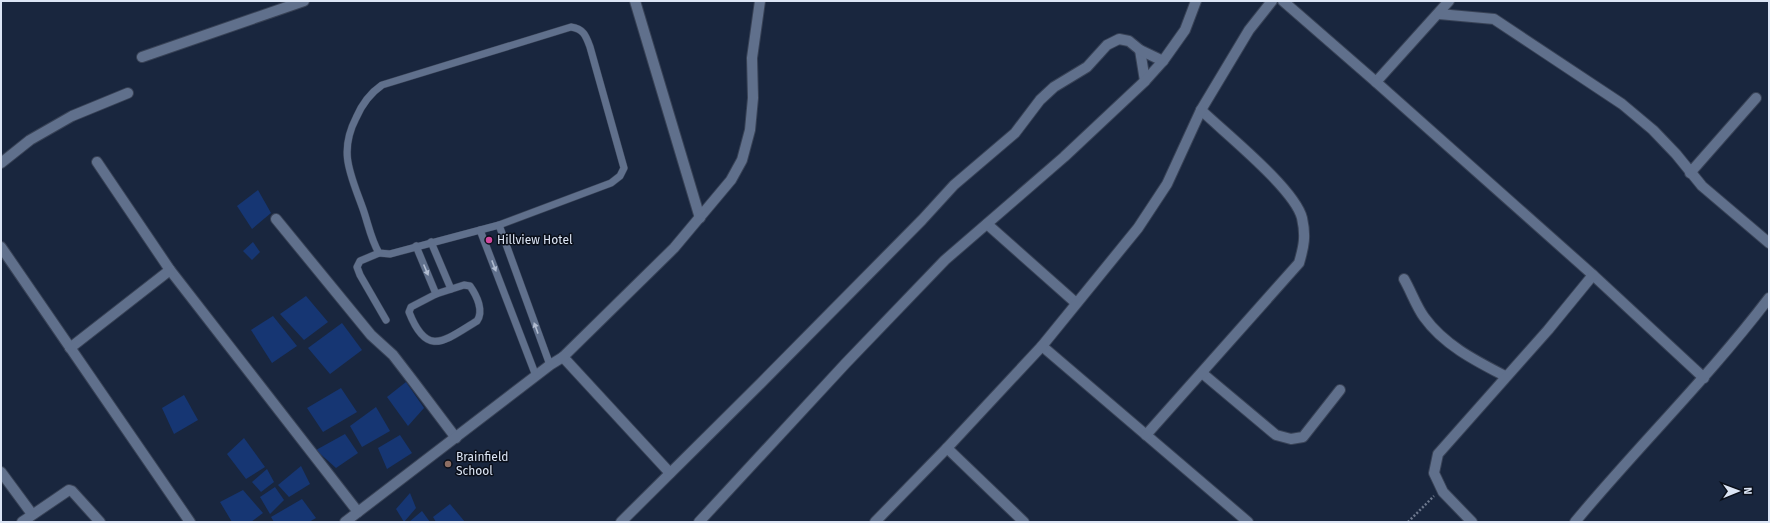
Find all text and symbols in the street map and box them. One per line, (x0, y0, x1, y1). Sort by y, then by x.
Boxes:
place label: Hillview Hotel (497, 233, 573, 247)
marker: Hillview Hotel (484, 235, 494, 245)
one-way arrow (491, 261, 497, 273)
one-way arrow (423, 265, 429, 276)
one-way arrow (533, 322, 539, 334)
place label: Brainfield School (456, 450, 509, 478)
marker: Brainfield School (443, 459, 453, 469)
north arrow (1718, 471, 1758, 511)
text: N (1741, 487, 1754, 495)

